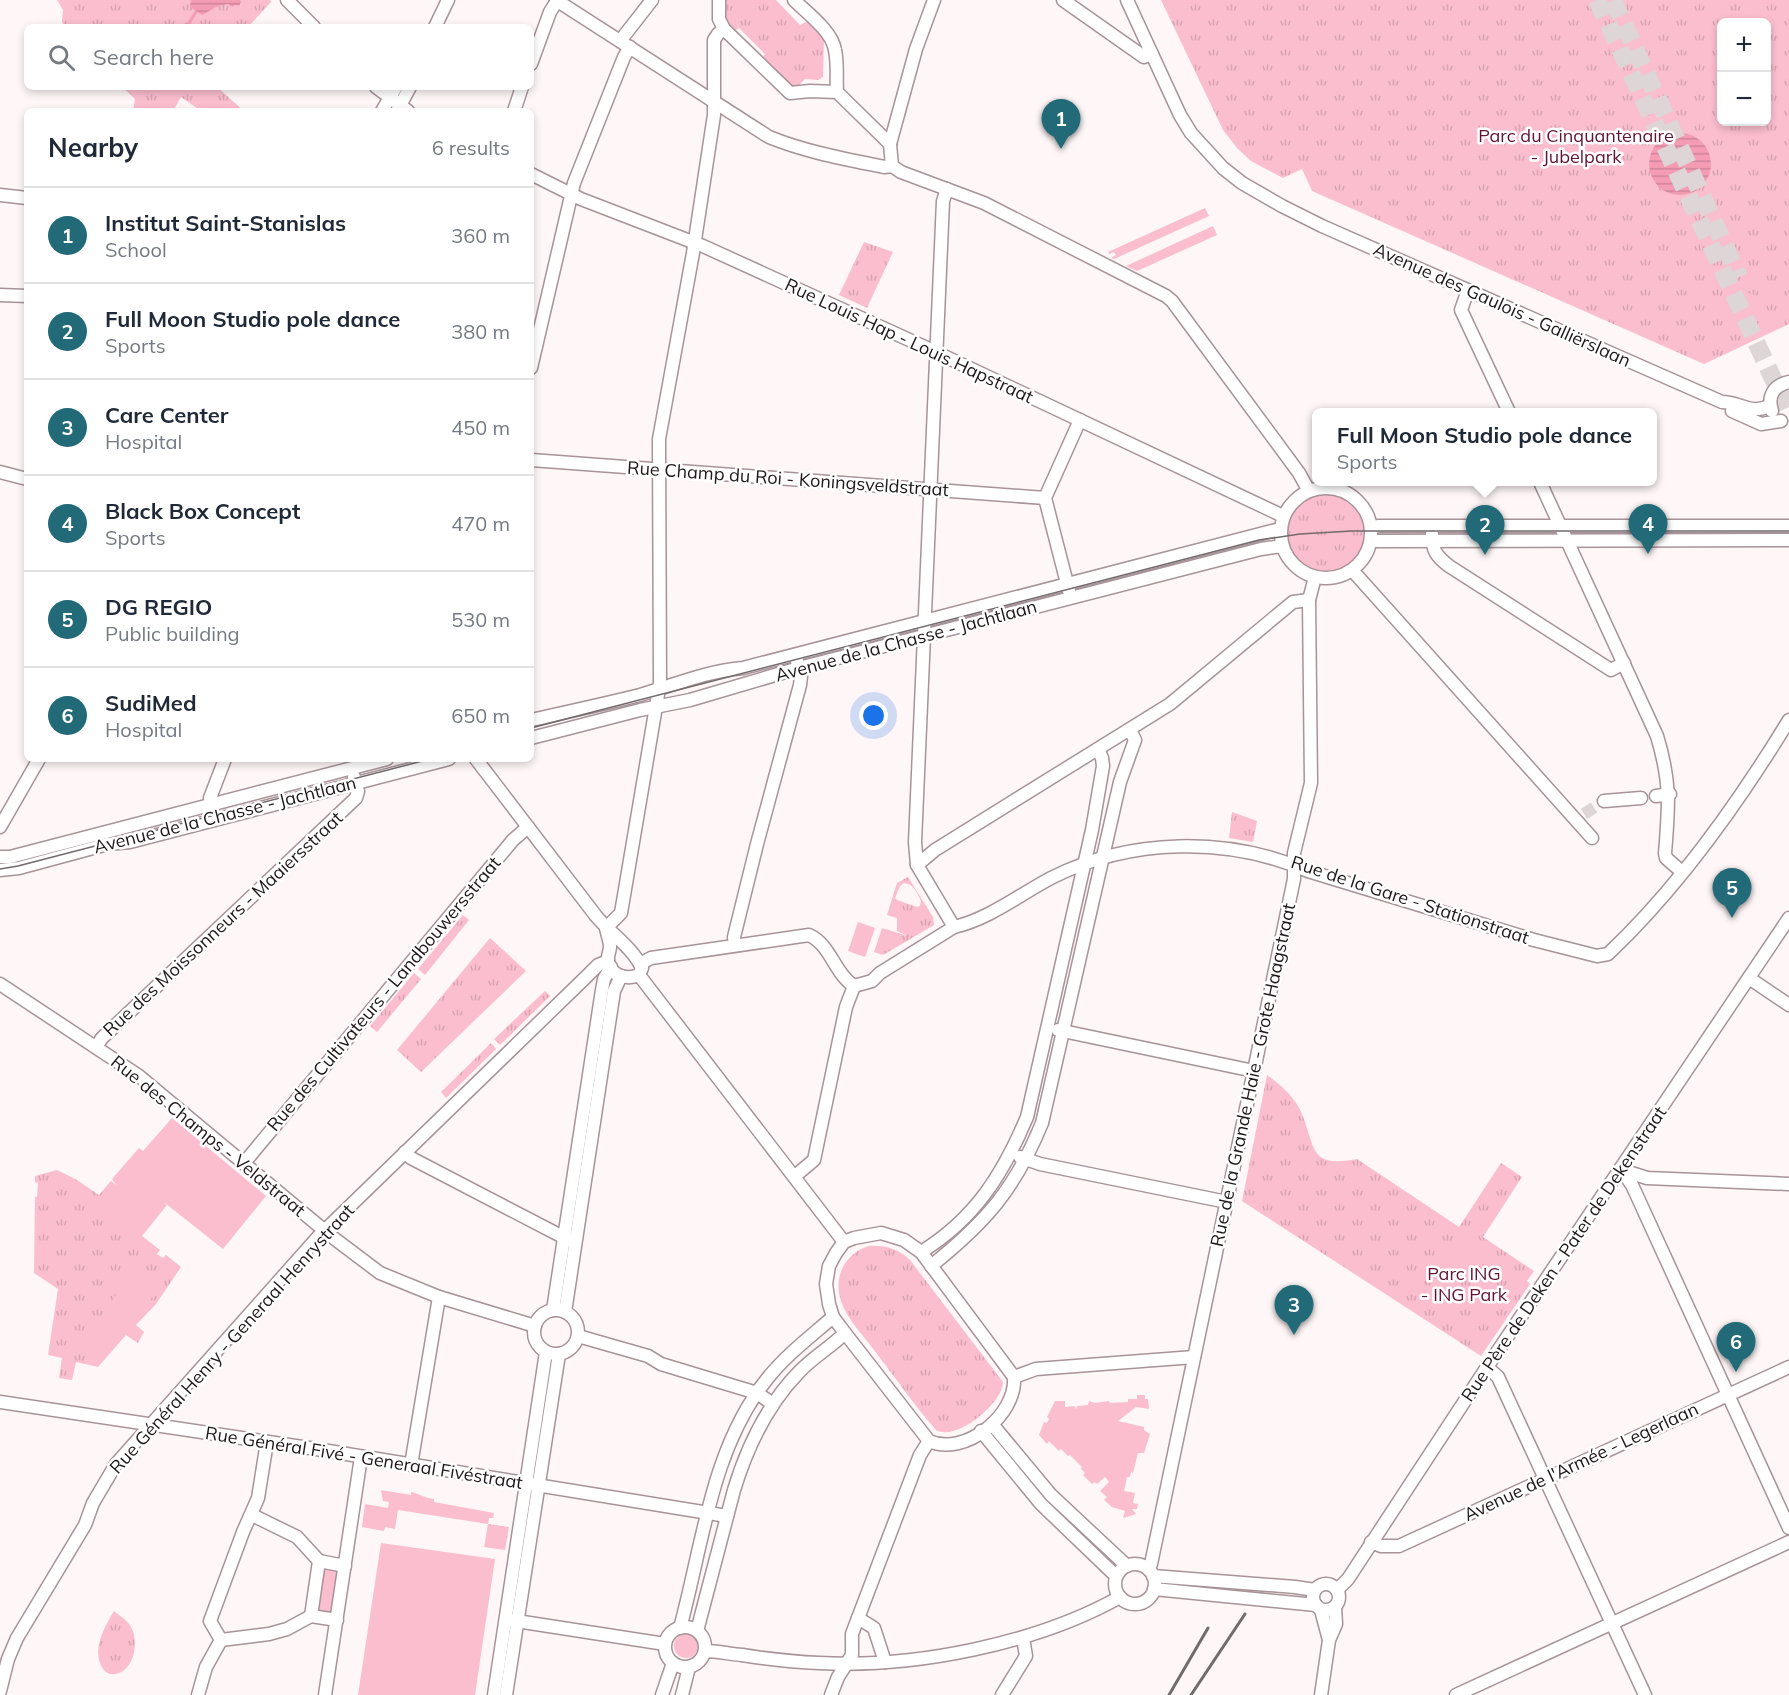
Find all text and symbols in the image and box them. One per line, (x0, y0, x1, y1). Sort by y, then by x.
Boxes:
map controls (1717, 18, 1771, 126)
button: + (1717, 18, 1771, 72)
search box (24, 24, 534, 90)
icon: search (45, 41, 78, 74)
text: Search here (93, 43, 214, 71)
button: − (1717, 72, 1771, 126)
pin: 1 (1042, 100, 1080, 149)
park label: Parc du Cinquantenaire - Jubelpark (1478, 124, 1674, 168)
text: Nearby (48, 131, 138, 164)
text: 6 results (432, 135, 510, 160)
text: Institut Saint-Stanislas (105, 209, 346, 237)
text: 1 (62, 223, 74, 248)
text: 360 m (451, 223, 510, 248)
text: School (105, 237, 167, 262)
street label: Avenue des Gaulois - Galliërslaan (1370, 237, 1634, 372)
street label: Rue Louis Hap - Louis Hapstraat (781, 273, 1037, 408)
text: Full Moon Studio pole dance (105, 305, 400, 333)
text: 2 (62, 319, 74, 344)
text: 380 m (451, 319, 510, 344)
text: Sports (105, 333, 166, 358)
text: Care Center (105, 401, 228, 429)
popup (1312, 408, 1657, 486)
text: 3 (62, 415, 74, 440)
text: 450 m (451, 415, 510, 440)
text: Full Moon Studio pole dance (1337, 421, 1632, 449)
text: Hospital (105, 429, 182, 454)
text: Sports (1337, 449, 1397, 474)
street label: Rue Champ du Roi - Koningsveldstraat (626, 456, 950, 501)
text: Black Box Concept (105, 497, 300, 525)
pin: 4 (1628, 504, 1668, 554)
pin: 2 (1466, 506, 1504, 555)
text: 4 (62, 511, 74, 536)
text: 470 m (451, 511, 510, 536)
text: Sports (105, 525, 166, 550)
text: DG REGIO (105, 593, 212, 621)
street label: Avenue de la Chasse - Jachtlaan (773, 594, 1039, 687)
text: 5 (62, 607, 74, 632)
text: 530 m (451, 607, 510, 632)
text: Public building (105, 621, 240, 646)
text: SudiMed (105, 689, 197, 717)
your location (859, 701, 888, 730)
text: 6 (62, 703, 74, 728)
text: 650 m (451, 703, 510, 728)
text: Hospital (105, 717, 182, 742)
street label: Avenue de la Chasse - Jachtlaan (91, 771, 359, 858)
street label: Rue des Moissonneurs - Maaiersstraat (98, 806, 347, 1041)
street label: Rue de la Gare - Stationstraat (1288, 850, 1532, 949)
street label: Rue des Cultivateurs - Landbouwersstraat (262, 852, 505, 1136)
pin: 5 (1712, 868, 1752, 918)
street label: Rue de la Grande Haie - Grote Haagstraat (1205, 901, 1300, 1249)
street label: Rue des Champs - Veldstraat (106, 1050, 310, 1221)
street label: Rue Père de Deken - Pater de Dekenstraat (1456, 1102, 1671, 1406)
street label: Rue Général Henry - Generaal Henrystraat (104, 1199, 359, 1478)
park label: Parc ING - ING Park (1421, 1262, 1508, 1306)
pin: 3 (1274, 1286, 1314, 1335)
pin: 6 (1716, 1322, 1756, 1372)
street label: Avenue de l'Armée - Legerlaan (1460, 1397, 1702, 1526)
street label: Rue Général Fivé - Generaal Fivéstraat (204, 1421, 524, 1494)

